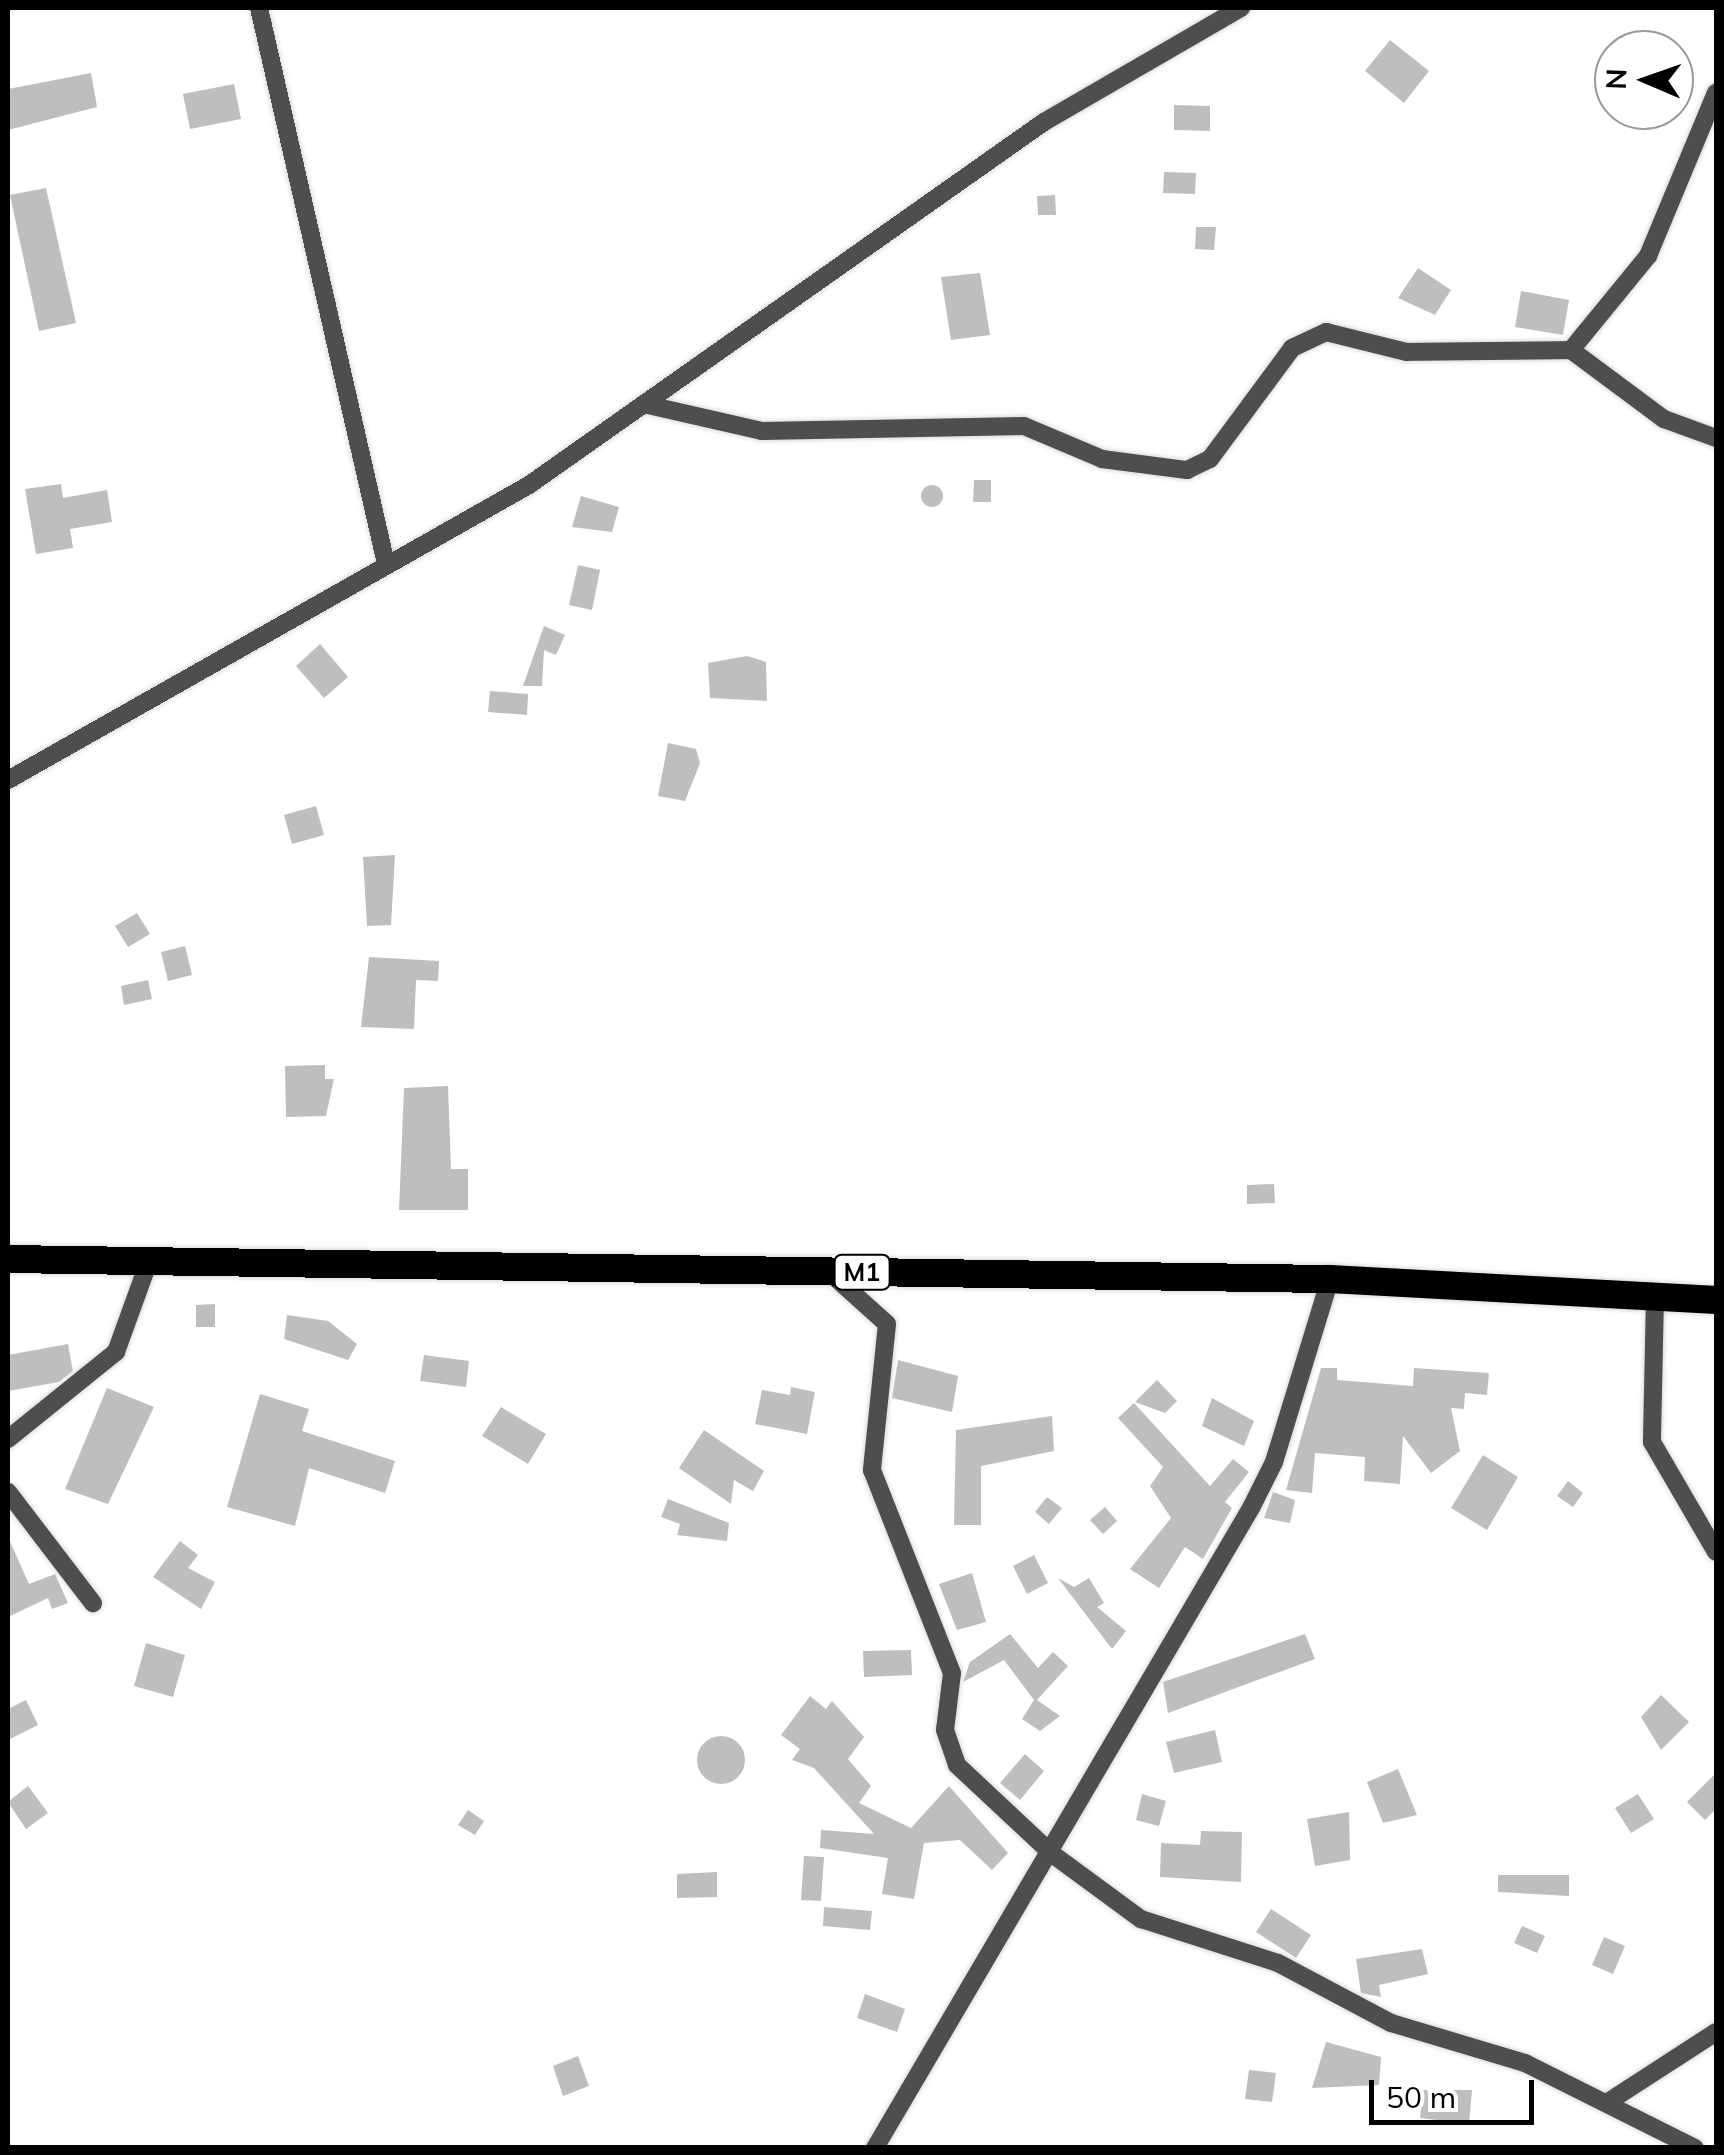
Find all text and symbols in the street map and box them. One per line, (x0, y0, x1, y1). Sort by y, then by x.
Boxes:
north arrow (1594, 30, 1694, 130)
text: N (1598, 68, 1633, 90)
road number: M1 (832, 1252, 892, 1292)
scale bar (1374, 2060, 1539, 2122)
text: 50 m (1386, 2078, 1456, 2116)

